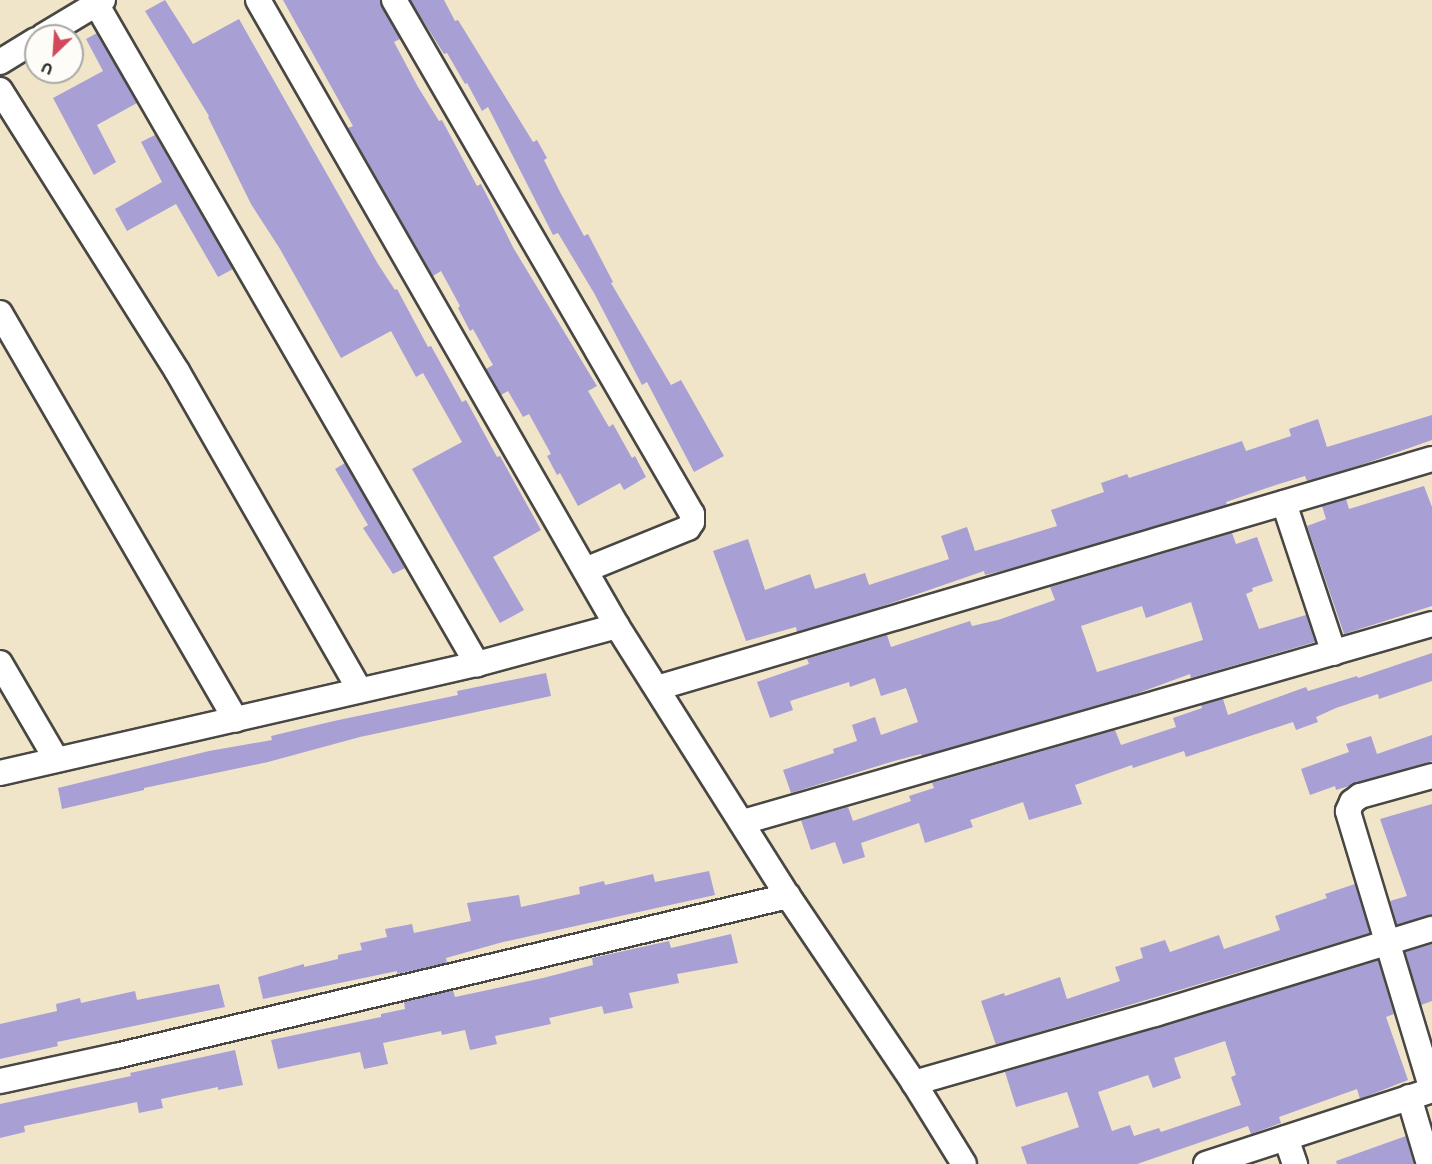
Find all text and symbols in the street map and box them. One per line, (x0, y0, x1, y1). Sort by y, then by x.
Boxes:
north arrow (24, 24, 84, 84)
text: U (38, 58, 56, 80)

